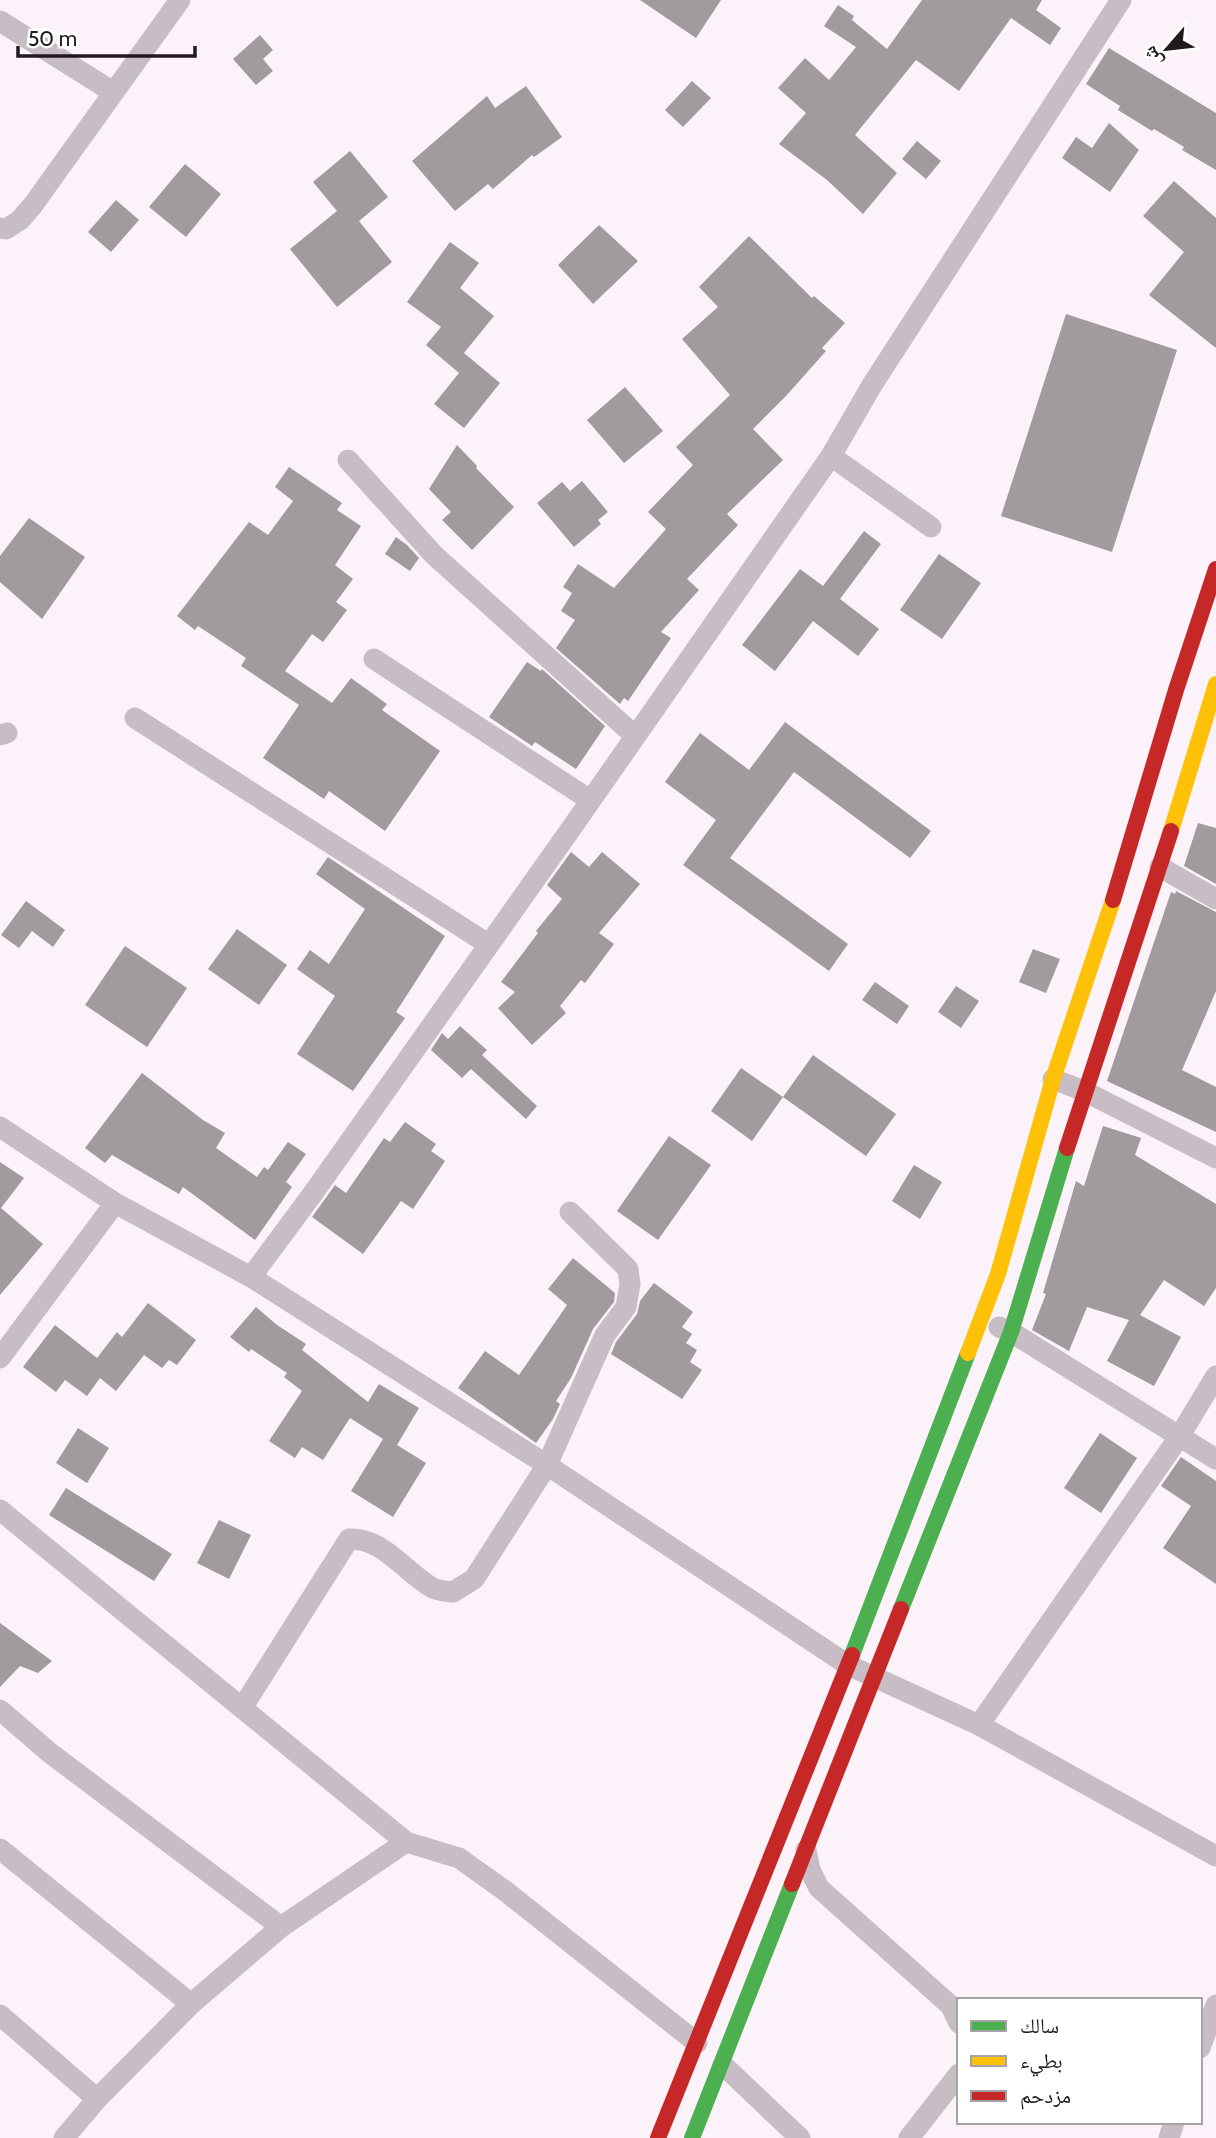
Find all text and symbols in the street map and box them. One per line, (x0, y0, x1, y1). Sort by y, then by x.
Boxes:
scale bar (18, 14, 194, 58)
north arrow (1132, 14, 1202, 84)
text: 50 m (28, 26, 77, 51)
text: ش (1138, 42, 1167, 71)
legend (957, 1998, 1202, 2124)
text: سالك (1020, 2013, 1059, 2038)
text: بطيء (1020, 2048, 1063, 2077)
text: مزدحم (1020, 2083, 1071, 2110)

